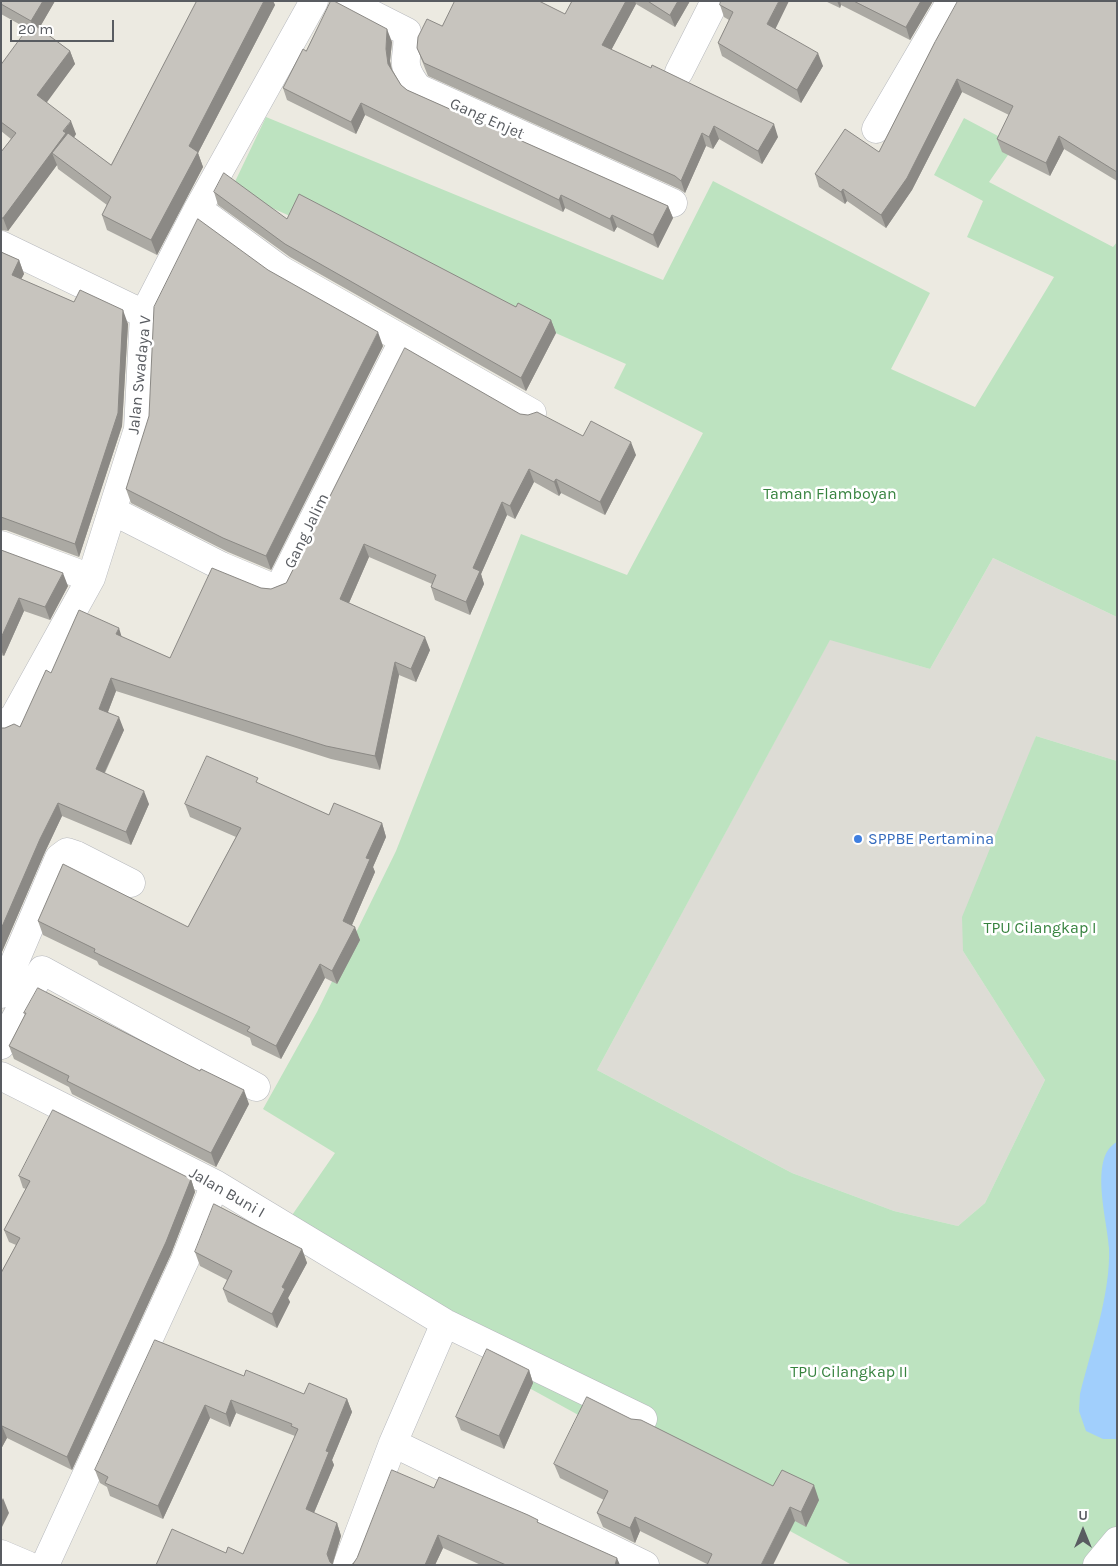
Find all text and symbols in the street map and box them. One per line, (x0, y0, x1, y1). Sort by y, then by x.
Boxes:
scale bar (12, 10, 116, 42)
text: 20 m (18, 20, 53, 38)
street label: Gang Enjet (447, 94, 527, 144)
street label: Jalan Swadaya V (124, 315, 156, 435)
park label: Taman Flamboyan (763, 484, 897, 504)
street label: Gang Jalim (281, 490, 333, 572)
place label: SPPBE Pertamina (868, 829, 994, 849)
marker: SPPBE Pertamina (852, 833, 864, 845)
park label: TPU Cilangkap I (983, 918, 1097, 938)
street label: Jalan Buni I (186, 1164, 268, 1222)
park label: TPU Cilangkap II (790, 1362, 908, 1382)
north arrow (1058, 1506, 1108, 1556)
text: U (1078, 1507, 1088, 1524)

